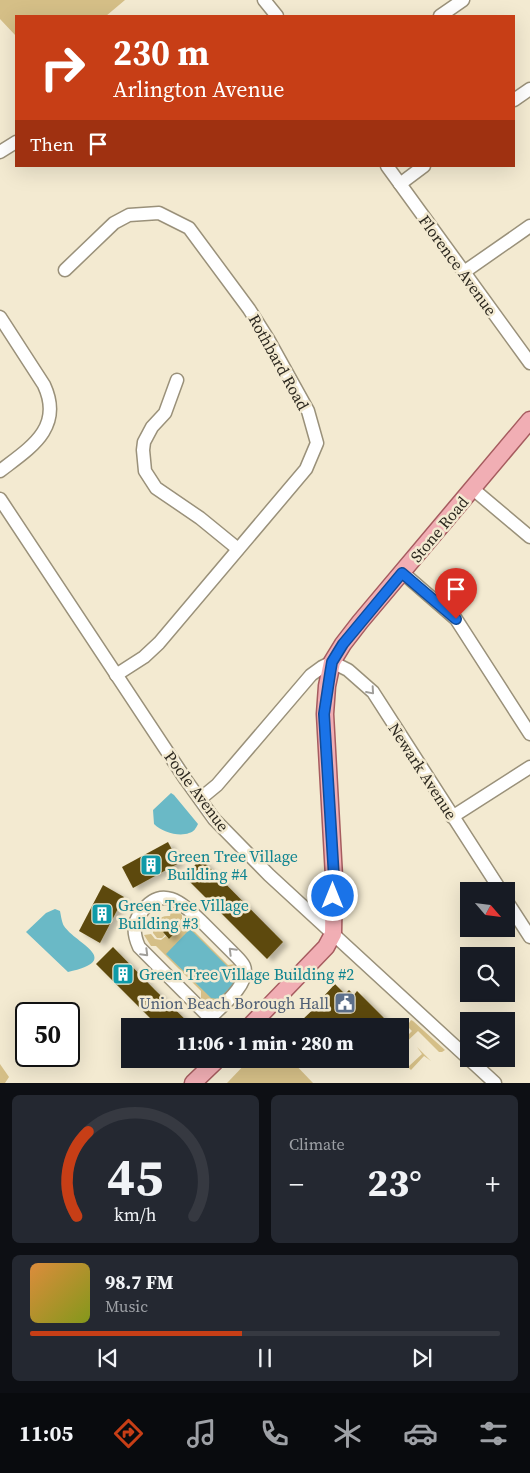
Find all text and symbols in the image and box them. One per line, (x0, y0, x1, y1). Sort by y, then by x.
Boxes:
text: 230 m (113, 29, 209, 77)
icon: right (30, 35, 95, 100)
text: Arlington Avenue (113, 74, 284, 104)
icon: arrive (84, 130, 112, 158)
text: Then (30, 131, 74, 157)
street label: Florence Avenue (414, 210, 502, 320)
street label: Rothbard Road (244, 310, 314, 414)
street label: Stone Road (405, 491, 473, 567)
pin (435, 568, 477, 619)
icon: arrive (442, 575, 470, 603)
one-way arrow (365, 686, 374, 695)
street label: Newark Avenue (383, 718, 463, 824)
street label: Poole Avenue (159, 746, 235, 836)
place label: Green Tree Village Building #4 (167, 845, 298, 885)
building icon: Green Tree Village Building #4 (139, 853, 163, 877)
position arrow (306, 869, 358, 921)
north arrow (460, 882, 515, 938)
map controls (460, 882, 515, 1067)
place label: Green Tree Village Building #3 (118, 894, 249, 934)
building icon: Green Tree Village Building #3 (90, 902, 114, 926)
one-way arrow (140, 947, 149, 956)
button: search (460, 947, 515, 1002)
one-way arrow (228, 948, 237, 957)
building icon: Green Tree Village Building #2 (111, 962, 135, 986)
place label: Green Tree Village Building #2 (139, 963, 354, 985)
public building icon: Union Beach Borough Hall (333, 991, 357, 1015)
place label: Union Beach Borough Hall (139, 992, 329, 1014)
speed limit sign: 50 (15, 1002, 80, 1067)
button: layers (460, 1012, 515, 1067)
text: 11:06 · 1 min · 280 m (176, 1030, 354, 1056)
text: Climate (289, 1133, 345, 1155)
text: 45 (107, 1141, 164, 1212)
text: 23° (367, 1157, 422, 1209)
text: − (289, 1165, 304, 1203)
text: + (485, 1165, 500, 1203)
text: km/h (114, 1202, 157, 1227)
text: 98.7 FM (105, 1269, 174, 1295)
text: Music (105, 1295, 148, 1317)
icon: previous (94, 1344, 122, 1372)
icon: pause (251, 1344, 279, 1372)
icon: next (408, 1344, 436, 1372)
icon: directions (111, 1416, 146, 1451)
icon: music (184, 1416, 219, 1451)
icon: phone (257, 1416, 292, 1451)
icon: climate (330, 1416, 365, 1451)
icon: car (403, 1416, 438, 1451)
icon: filters (476, 1416, 511, 1451)
text: 11:05 (19, 1418, 73, 1448)

